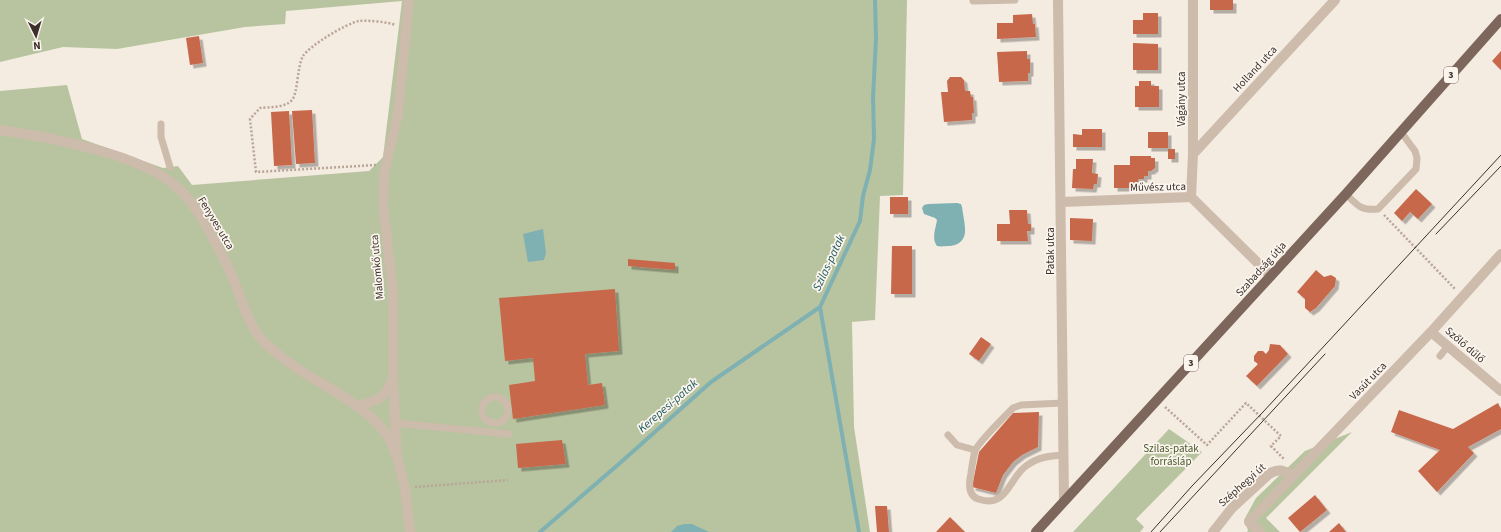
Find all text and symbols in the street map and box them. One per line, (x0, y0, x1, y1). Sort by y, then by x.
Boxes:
north arrow (16, 16, 56, 56)
text: N (33, 38, 41, 53)
street label: Holland utca (1230, 42, 1280, 96)
road number: 3 (1444, 67, 1458, 83)
street label: Vágány utca (1174, 71, 1189, 127)
street label: Művész utca (1130, 179, 1186, 195)
street label: Fenyves utca (194, 194, 238, 252)
street label: Patak utca (1043, 227, 1058, 275)
water label: Szilas-patak (809, 232, 850, 294)
street label: Malomkő utca (367, 234, 387, 300)
street label: Szabadság útja (1232, 238, 1290, 300)
street label: Szőlő dűlő (1442, 324, 1488, 367)
road number: 3 (1184, 355, 1198, 371)
street label: Vasút utca (1346, 359, 1390, 403)
water label: Kerepesi-patak (634, 375, 702, 437)
park label: Szilas-patak forrásláp (1143, 441, 1199, 469)
street label: Széphegyi út (1215, 460, 1269, 510)

